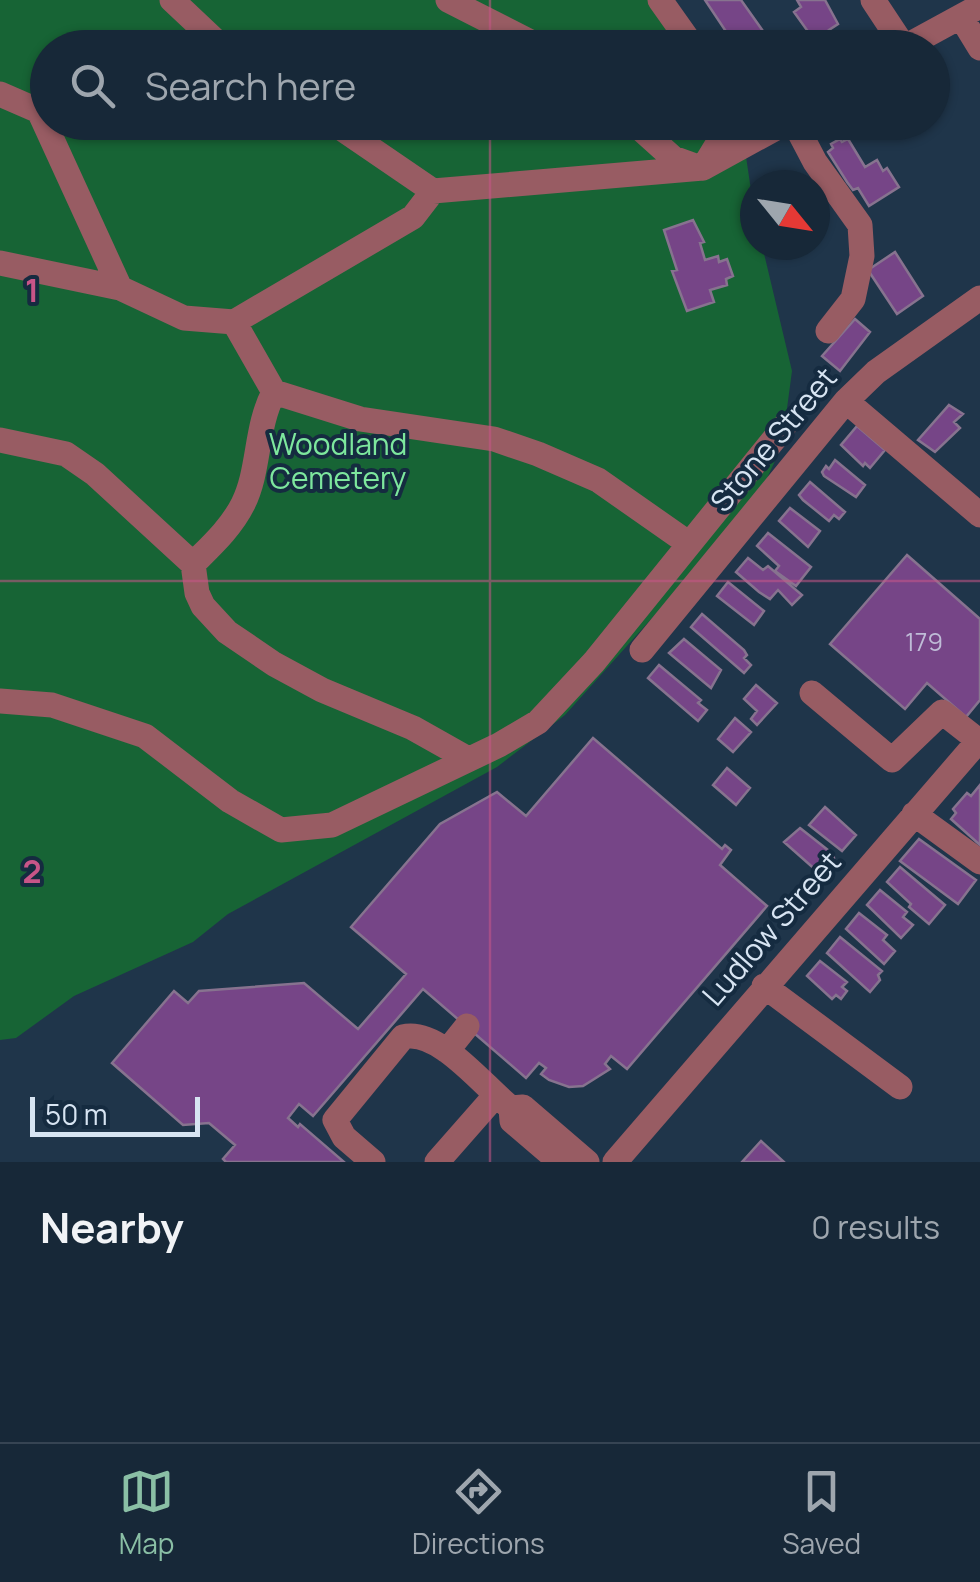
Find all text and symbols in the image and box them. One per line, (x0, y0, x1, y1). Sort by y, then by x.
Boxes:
search box (30, 30, 950, 140)
icon: search (65, 58, 120, 113)
text: Search here (145, 59, 356, 111)
north arrow (740, 170, 830, 260)
text: 1 (25, 268, 39, 312)
street label: Stone Street (700, 358, 845, 520)
park label: Woodland Cemetery (269, 423, 407, 498)
house number: 179 (905, 624, 943, 659)
street label: Ludlow Street (692, 842, 849, 1014)
text: 2 (22, 849, 42, 893)
scale bar (30, 1092, 200, 1136)
text: 50 m (45, 1095, 108, 1133)
text: Nearby (40, 1198, 184, 1256)
text: 0 results (811, 1205, 940, 1249)
tab: Map (119, 1464, 174, 1562)
tab: Directions (412, 1464, 545, 1562)
tab: Saved (782, 1464, 861, 1562)

